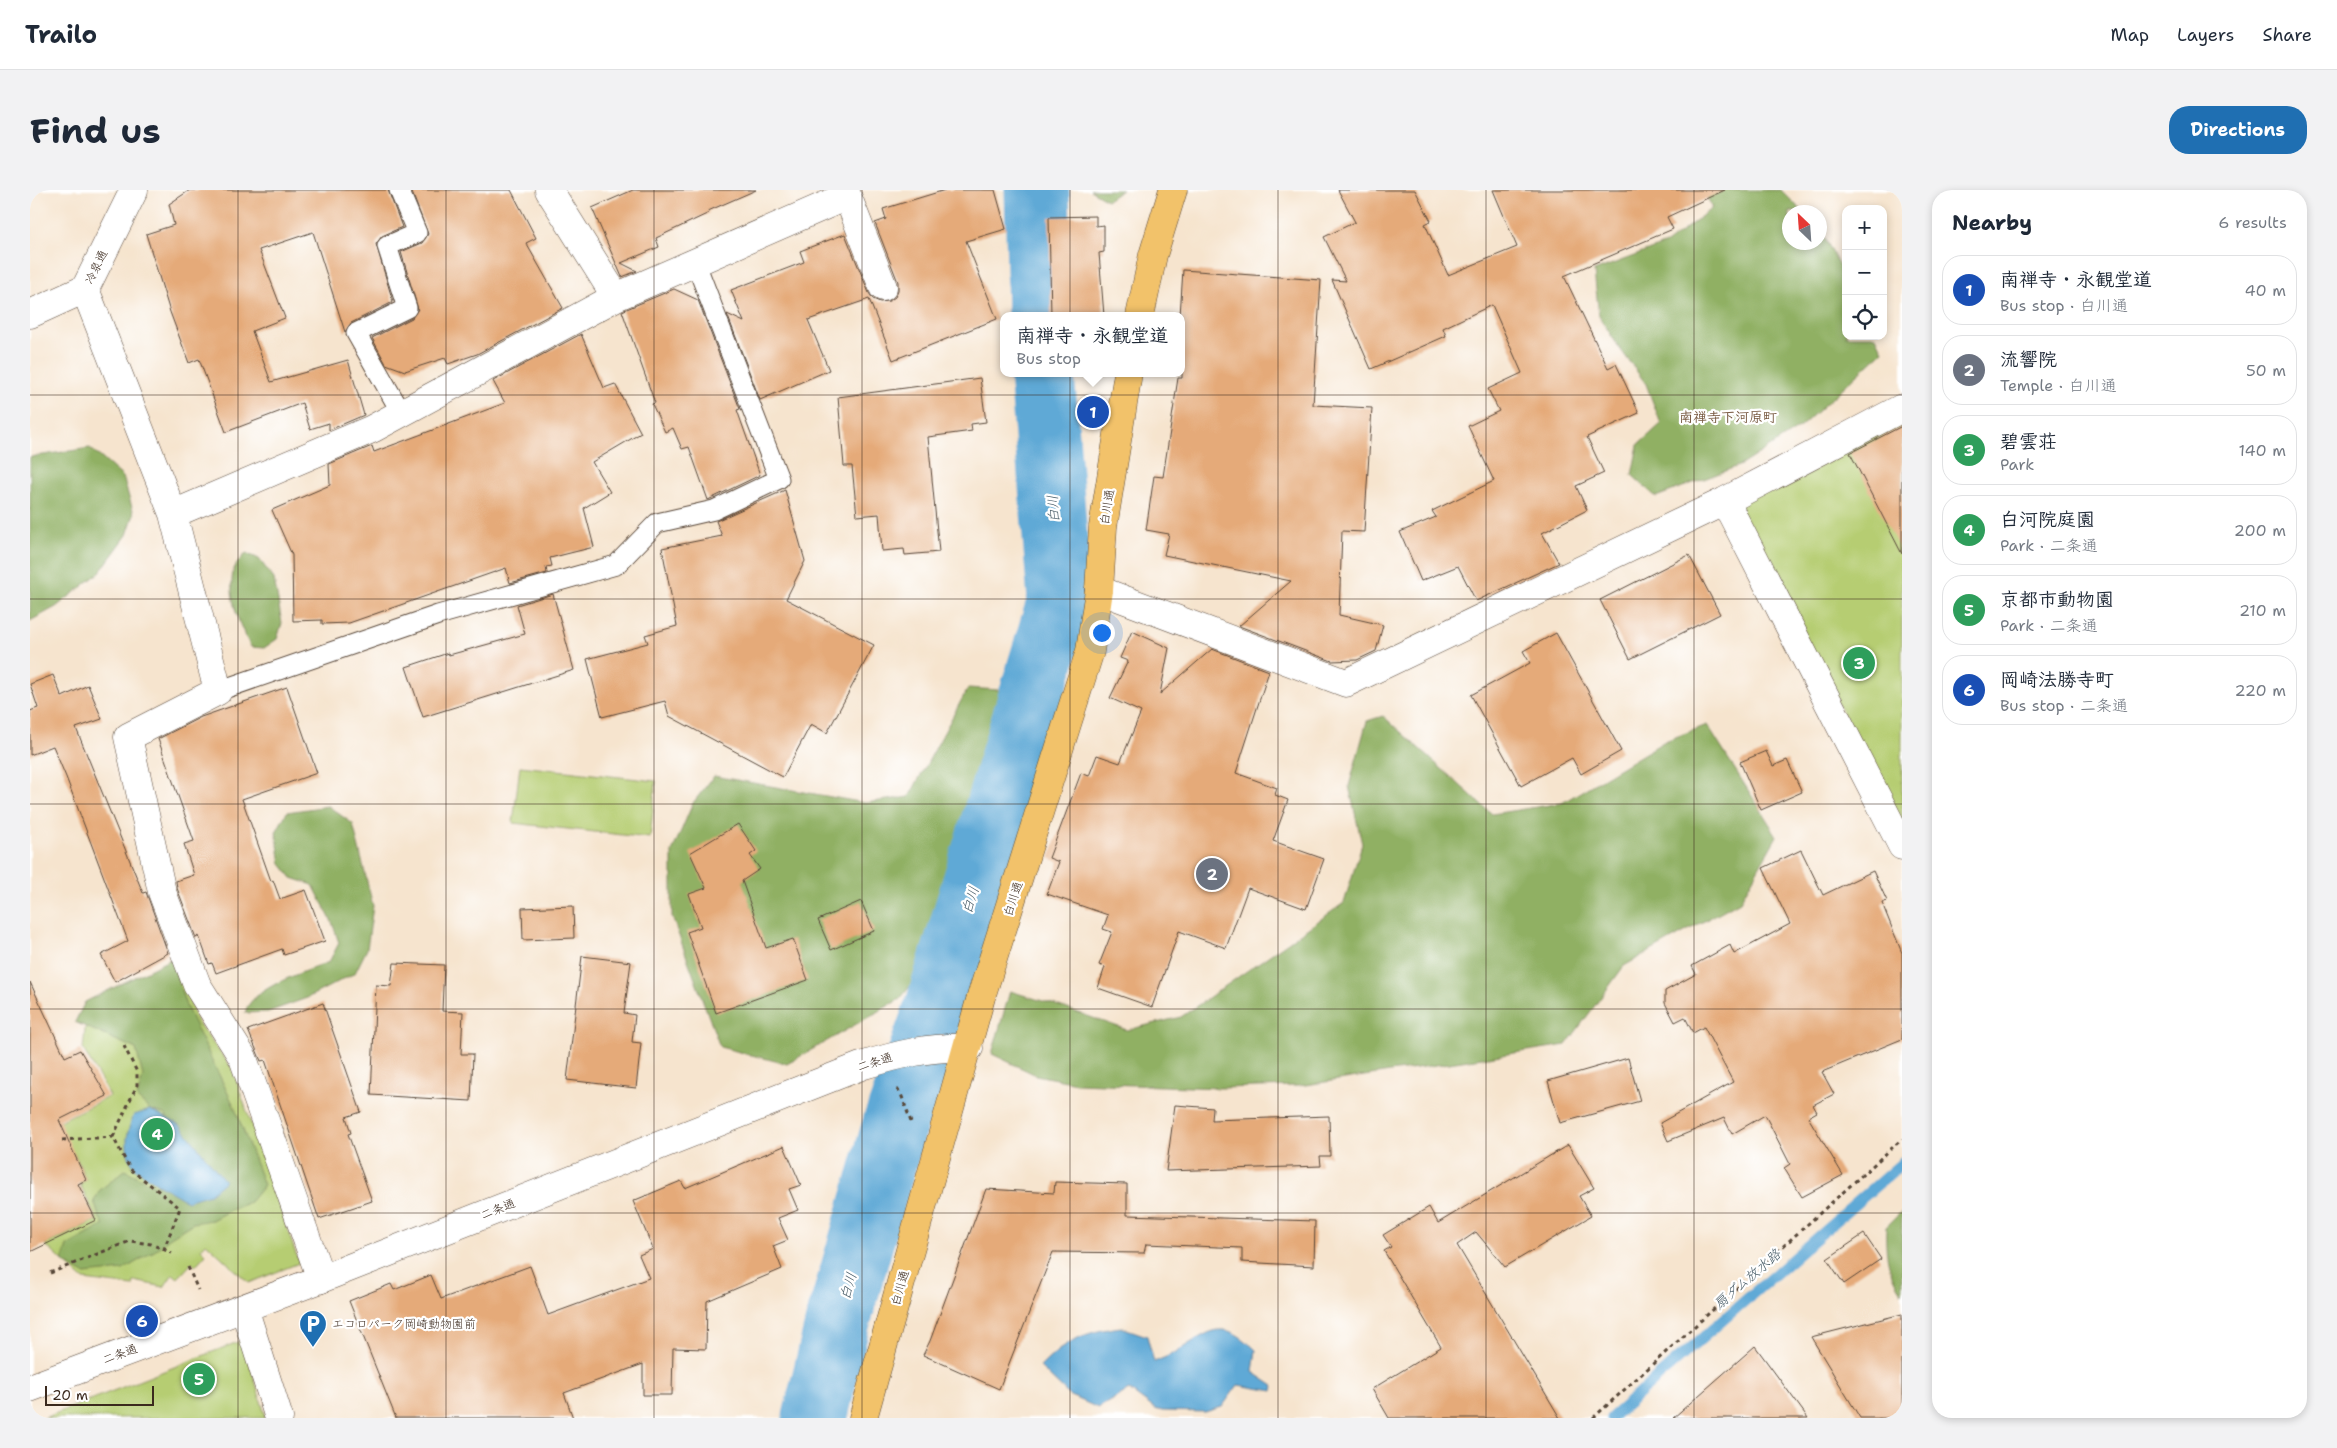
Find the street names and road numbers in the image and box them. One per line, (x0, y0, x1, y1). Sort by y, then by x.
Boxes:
street label: 冷泉通 (81, 247, 111, 287)
street label: 白川通 (1096, 488, 1118, 526)
street label: 白川通 (1000, 879, 1026, 919)
street label: 二条通 (855, 1049, 895, 1075)
street label: 二条通 (478, 1195, 518, 1223)
street label: 白川通 (887, 1268, 913, 1308)
street label: 二条通 (100, 1340, 140, 1368)

